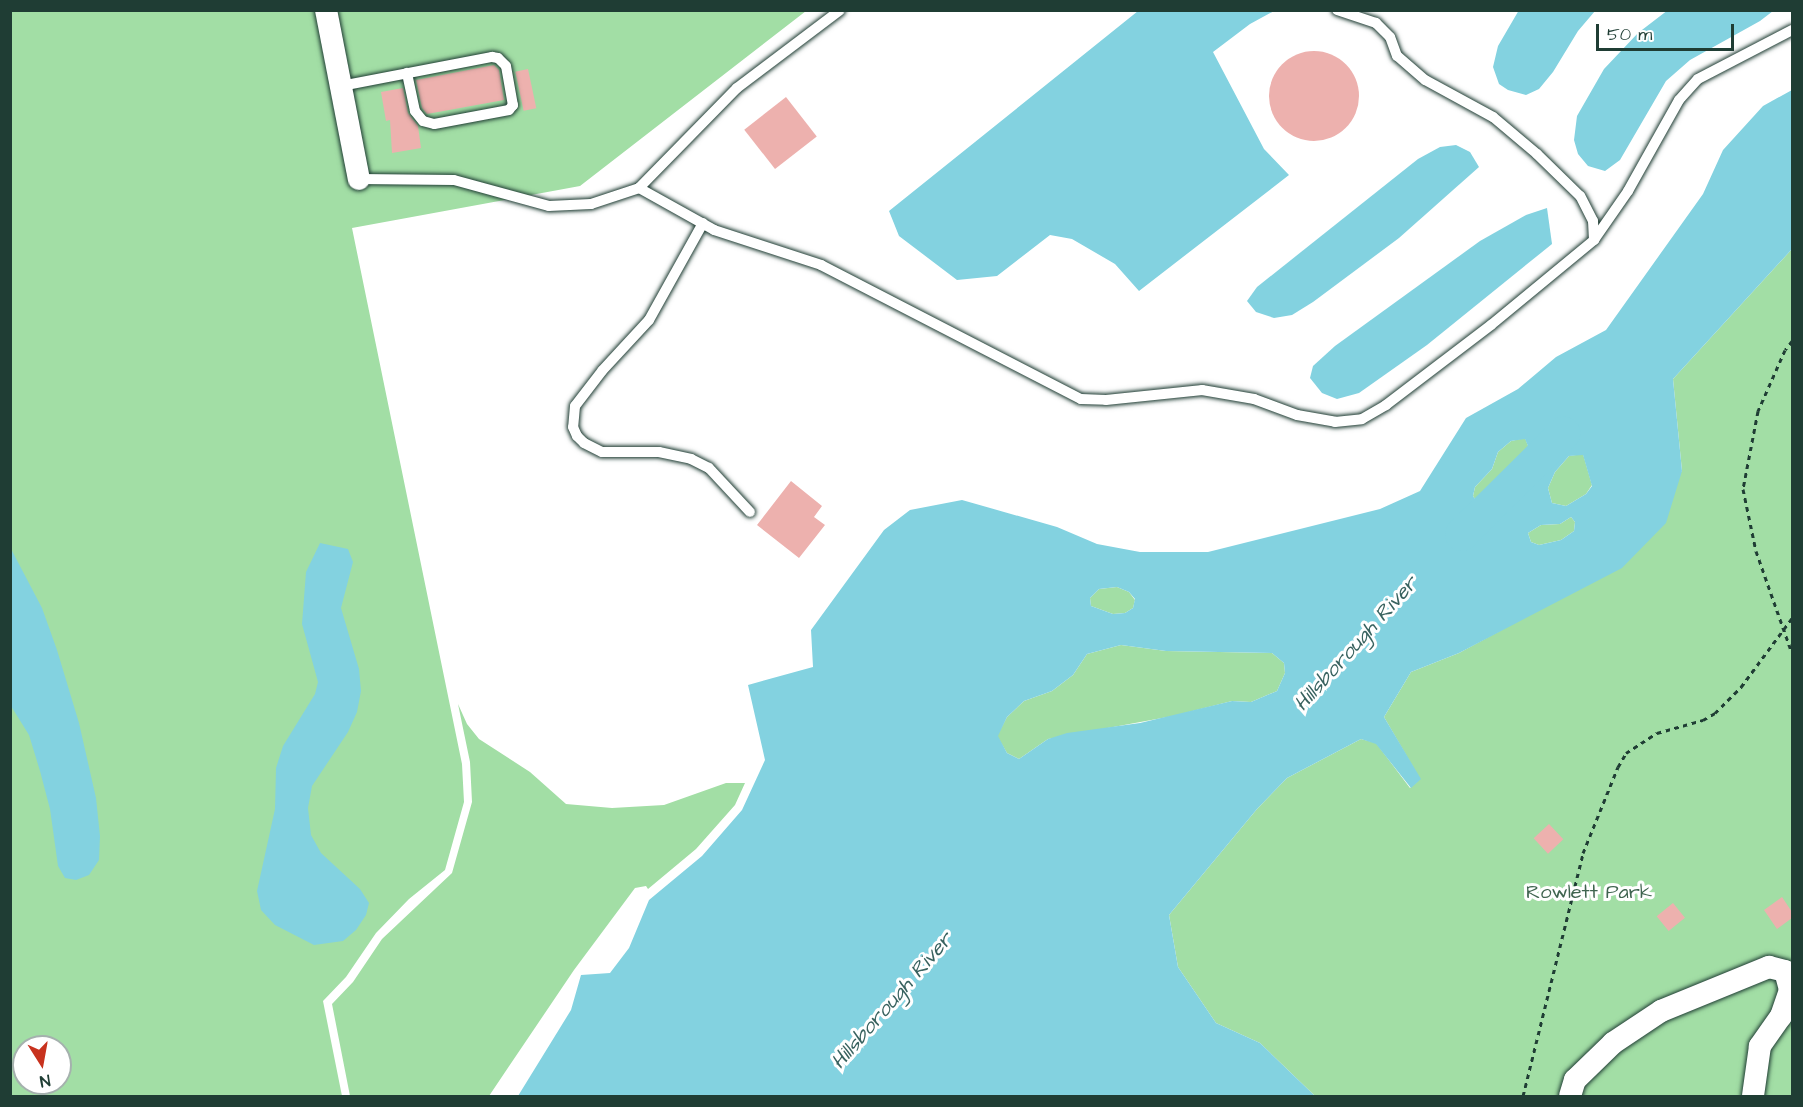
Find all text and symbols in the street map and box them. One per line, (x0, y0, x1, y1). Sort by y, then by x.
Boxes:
scale bar (1599, 12, 1737, 50)
text: 50 m (1607, 22, 1652, 47)
water label: Hillsborough River (1289, 572, 1423, 716)
park label: Rowlett Park (1526, 880, 1652, 904)
water label: Hillsborough River (826, 928, 958, 1074)
north arrow (12, 1035, 72, 1095)
text: N (38, 1069, 52, 1092)

